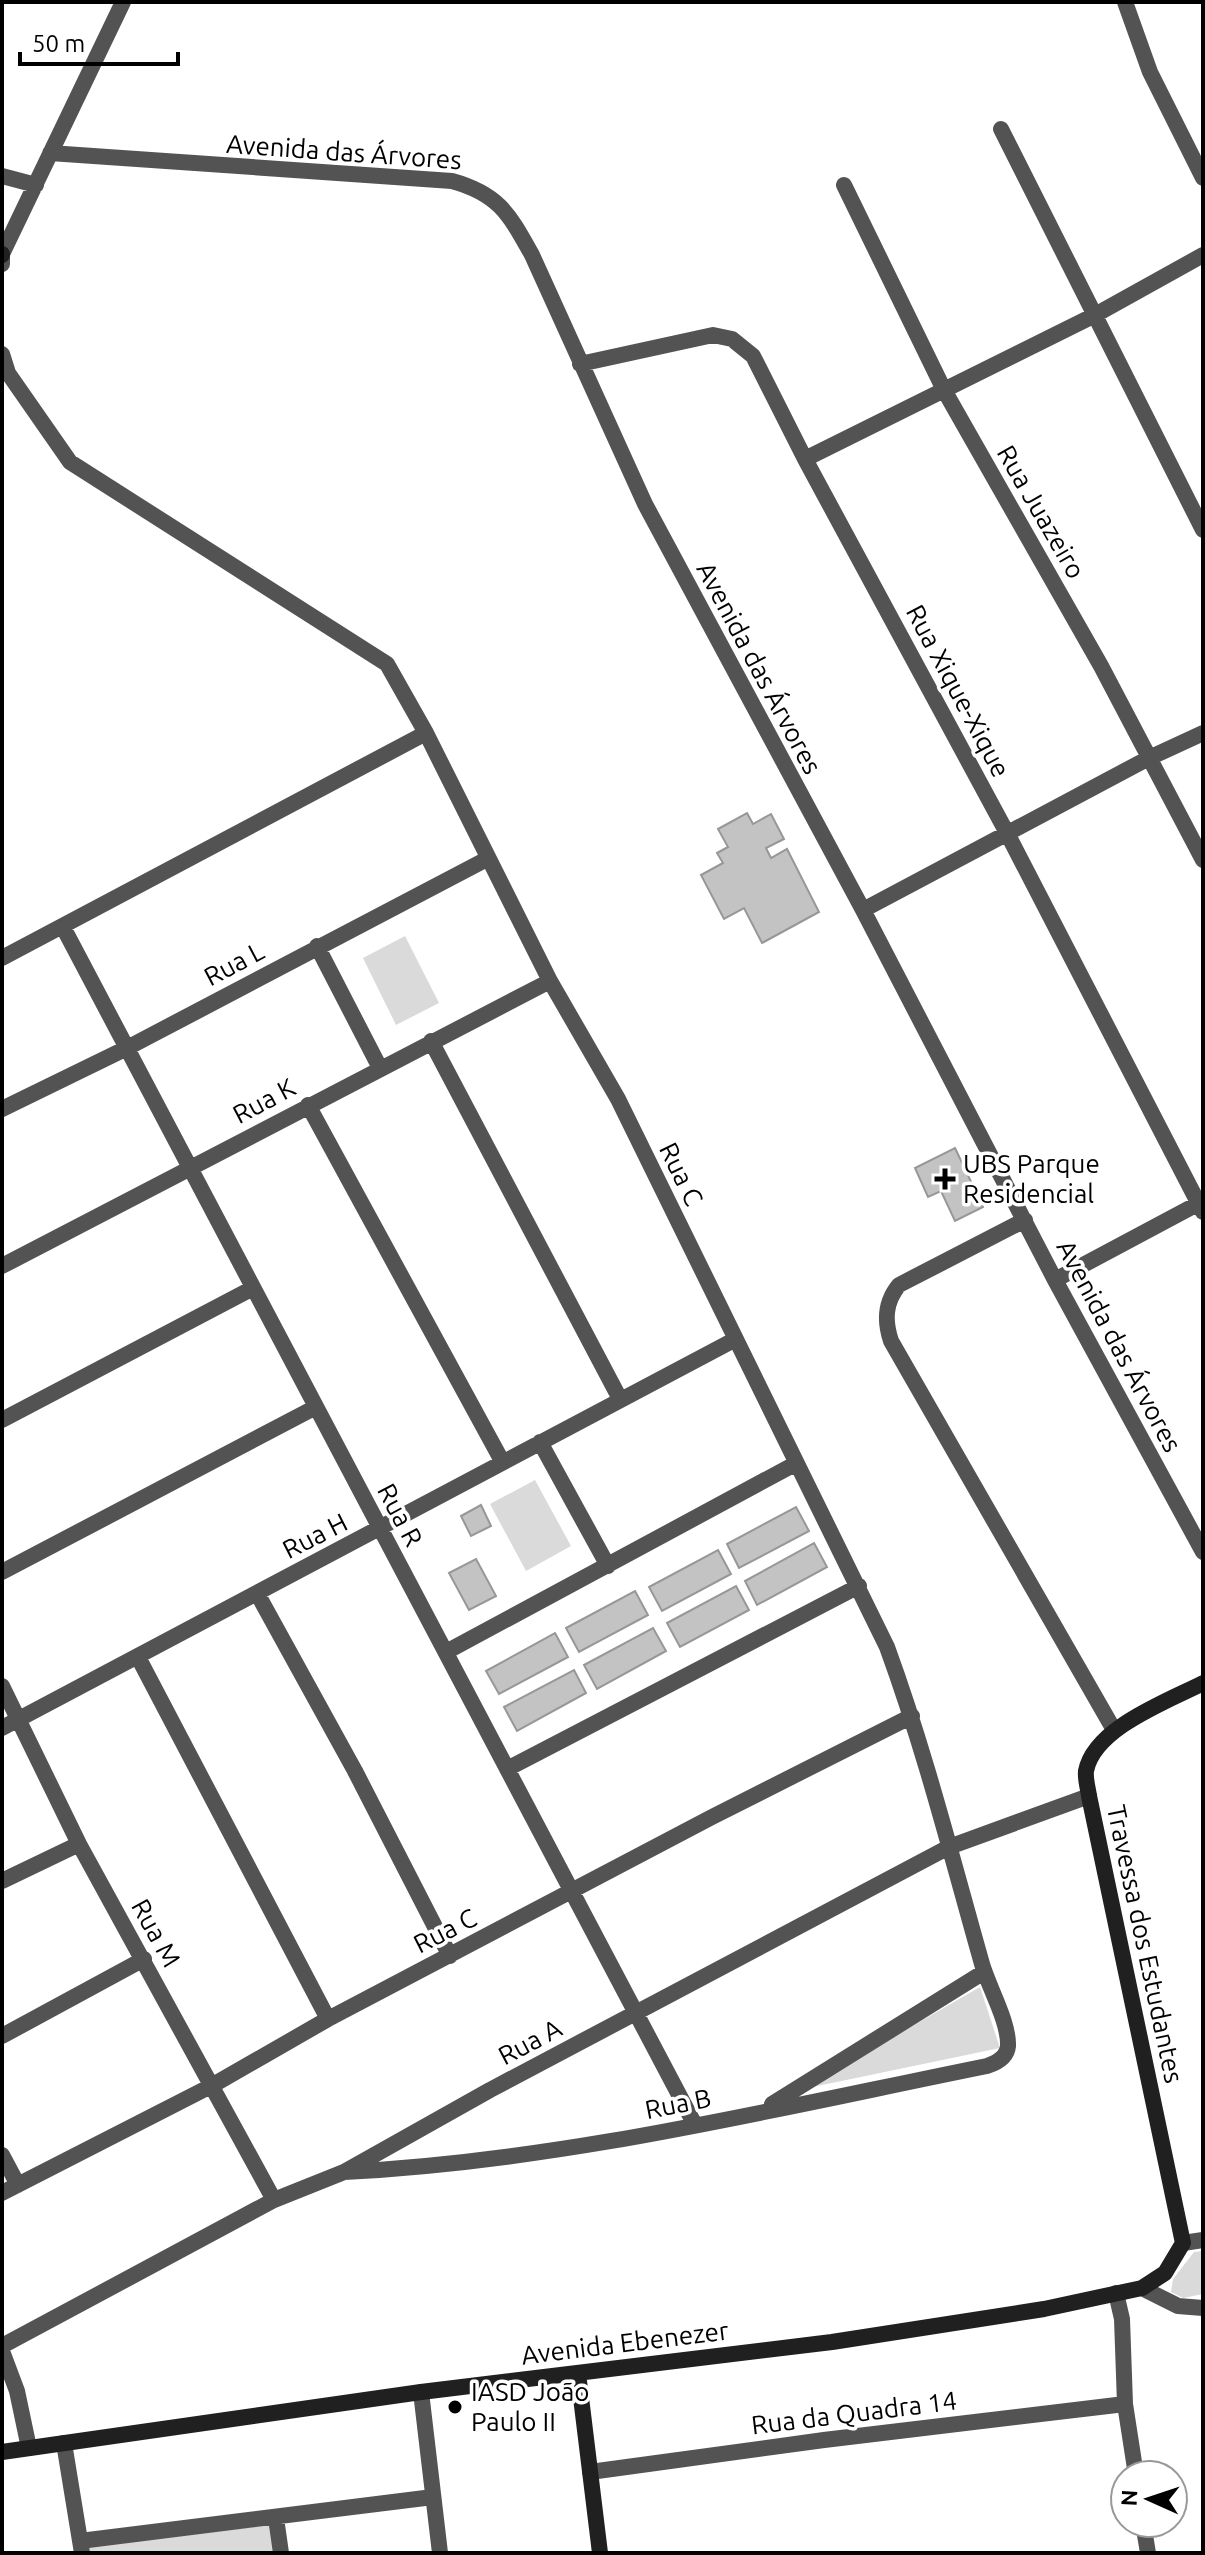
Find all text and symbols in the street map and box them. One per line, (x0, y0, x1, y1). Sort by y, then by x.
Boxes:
scale bar (20, 16, 178, 66)
text: 50 m (32, 30, 85, 57)
street label: Avenida das Árvores (225, 128, 463, 174)
street label: Rua Juazeiro (992, 440, 1091, 583)
street label: Avenida das Árvores (691, 556, 828, 779)
street label: Rua Xique-Xique (901, 600, 1016, 782)
street label: Rua L (199, 936, 269, 991)
street label: Rua K (228, 1072, 300, 1129)
street label: Rua C (654, 1138, 709, 1210)
place label: UBS Parque Residencial (963, 1149, 1100, 1208)
marker: UBS Parque Residencial (934, 1168, 956, 1190)
street label: Avenida das Árvores (1051, 1234, 1188, 1457)
street label: Rua R (372, 1479, 429, 1551)
street label: Rua H (278, 1507, 352, 1564)
street label: Travessa dos Estudantes (1102, 1802, 1189, 2086)
street label: Rua M (126, 1894, 187, 1972)
street label: Rua C (409, 1903, 481, 1959)
street label: Rua A (493, 2013, 566, 2070)
street label: Rua B (642, 2083, 713, 2124)
street label: Avenida Ebenezer (520, 2315, 730, 2370)
place label: IASD João Paulo II (471, 2377, 589, 2436)
street label: Rua da Quadra 14 (749, 2386, 958, 2440)
marker: IASD João Paulo II (446, 2398, 464, 2416)
north arrow (1109, 2459, 1189, 2539)
text: N (1116, 2489, 1141, 2507)

